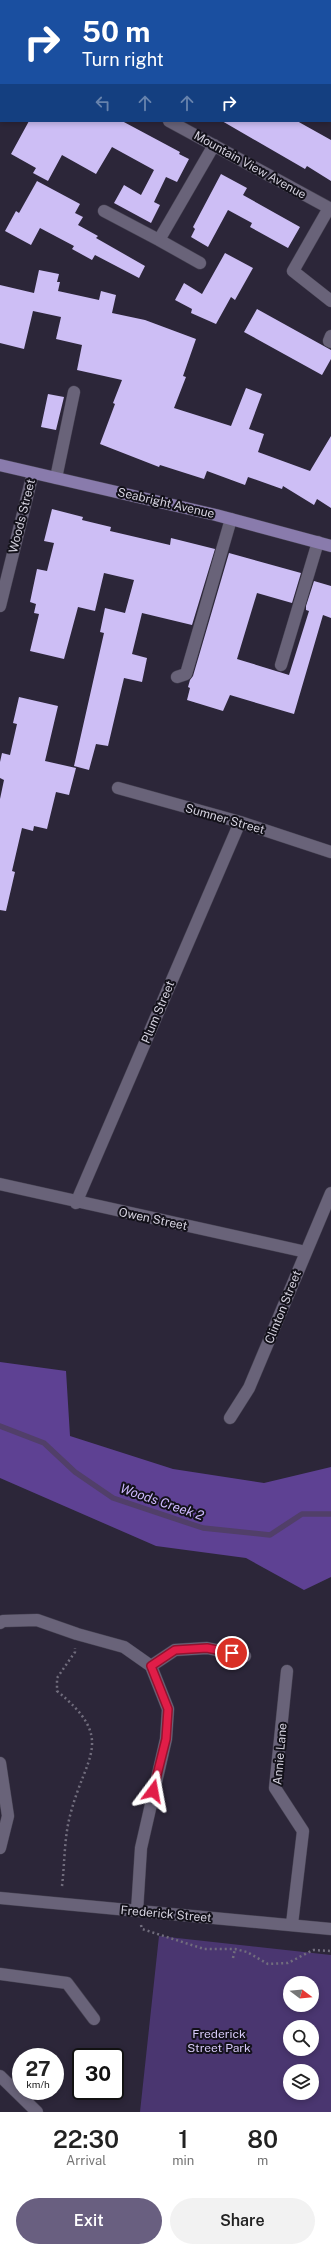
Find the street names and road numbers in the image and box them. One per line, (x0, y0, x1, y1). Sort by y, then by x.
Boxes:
street label: Mountain View Avenue (191, 128, 309, 202)
street label: Woods Street (6, 477, 38, 554)
street label: Seabright Avenue (116, 485, 216, 521)
street label: Sumner Street (184, 801, 267, 837)
street label: Plum Street (139, 978, 178, 1045)
street label: Owen Street (117, 1205, 189, 1233)
street label: Clinton Street (262, 1268, 304, 1346)
street label: Annie Lane (270, 1722, 290, 1786)
street label: Frederick Street (120, 1903, 212, 1925)

